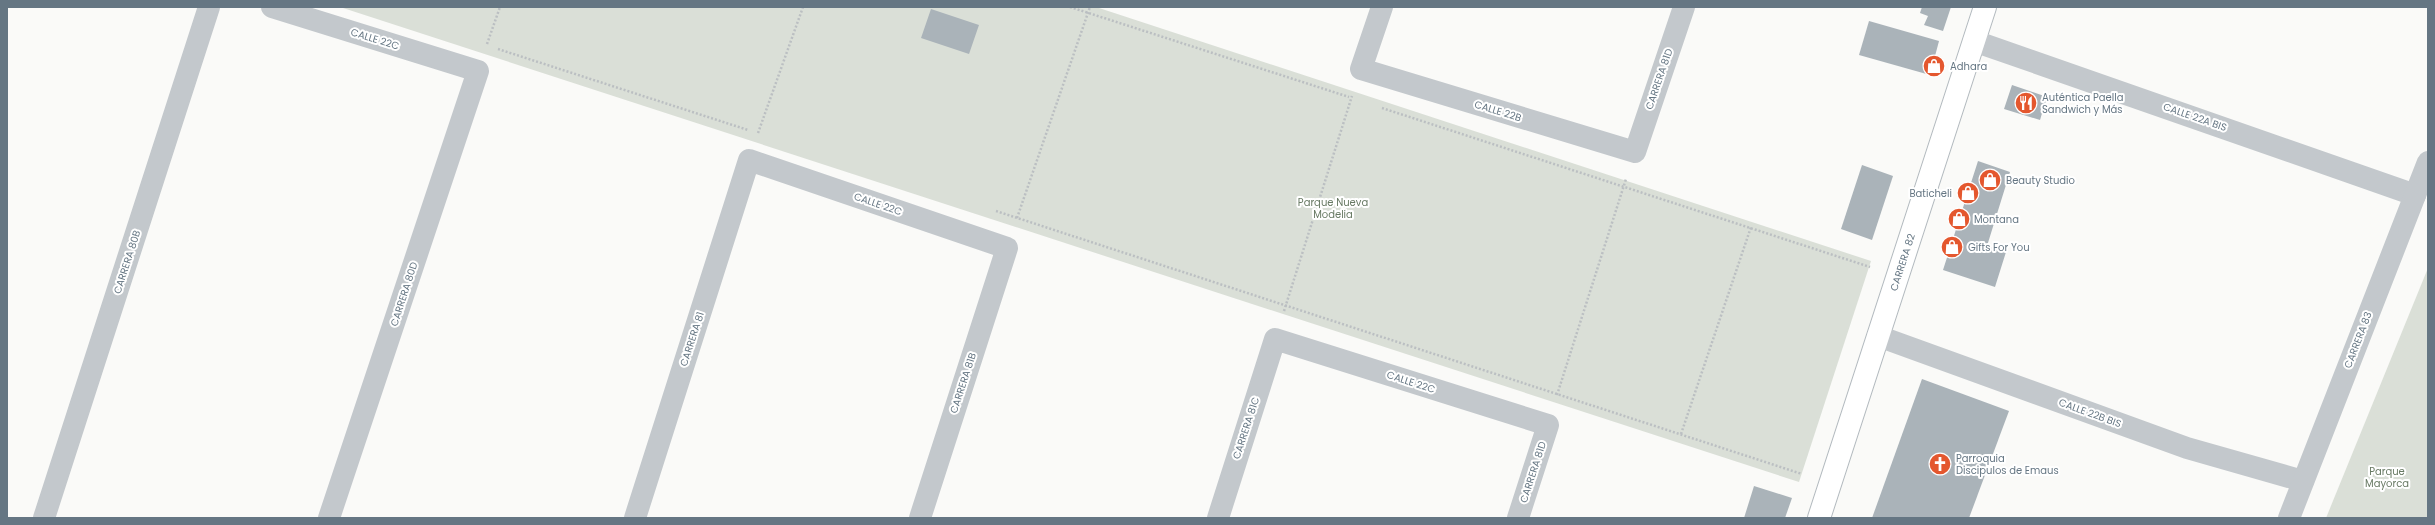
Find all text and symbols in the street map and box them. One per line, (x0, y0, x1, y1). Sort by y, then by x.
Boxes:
street label: CALLE 22C (349, 25, 401, 54)
street label: CARRERA 81D (1642, 46, 1676, 112)
shop icon: Adhara (1921, 53, 1947, 79)
place label: Adhara (1950, 59, 1987, 74)
restaurant icon: Auténtica Paella Sandwich y Más (2013, 90, 2039, 116)
place label: Auténtica Paella Sandwich y Más (2042, 90, 2123, 117)
street label: CALLE 22B (1473, 97, 1523, 125)
street label: CALLE 22A BIS (2161, 99, 2229, 135)
shop icon: Beauty Studio (1977, 167, 2003, 193)
place label: Beauty Studio (2006, 173, 2075, 188)
shop icon: Baticheli (1955, 180, 1981, 206)
place label: Baticheli (1909, 186, 1952, 201)
street label: CALLE 22C (852, 189, 904, 219)
park label: Parque Nueva Modelia (1298, 195, 1368, 222)
shop icon: Montana (1946, 206, 1972, 232)
place label: Montana (1974, 212, 2019, 227)
street label: CARRERA 80B (110, 228, 144, 296)
street label: CARRERA 82 (1886, 231, 1918, 293)
shop icon: Gifts For You (1939, 234, 1965, 260)
place label: Gifts For You (1968, 240, 2030, 255)
street label: CARRERA 80D (387, 260, 421, 328)
street label: CARRERA 83 (2340, 309, 2376, 370)
street label: CARRERA 81 (676, 310, 708, 368)
street label: CARRERA 81B (946, 351, 980, 415)
street label: CALLE 22C (1385, 367, 1437, 397)
street label: CARRERA 81C (1229, 395, 1263, 461)
street label: CALLE 22B BIS (2057, 395, 2124, 431)
street label: CARRERA 81D (1516, 439, 1550, 505)
church icon: Parroquia Discipulos de Emaus (1927, 451, 1953, 477)
place label: Parroquia Discipulos de Emaus (1956, 451, 2059, 478)
park label: Parque Mayorca (2365, 464, 2409, 491)

